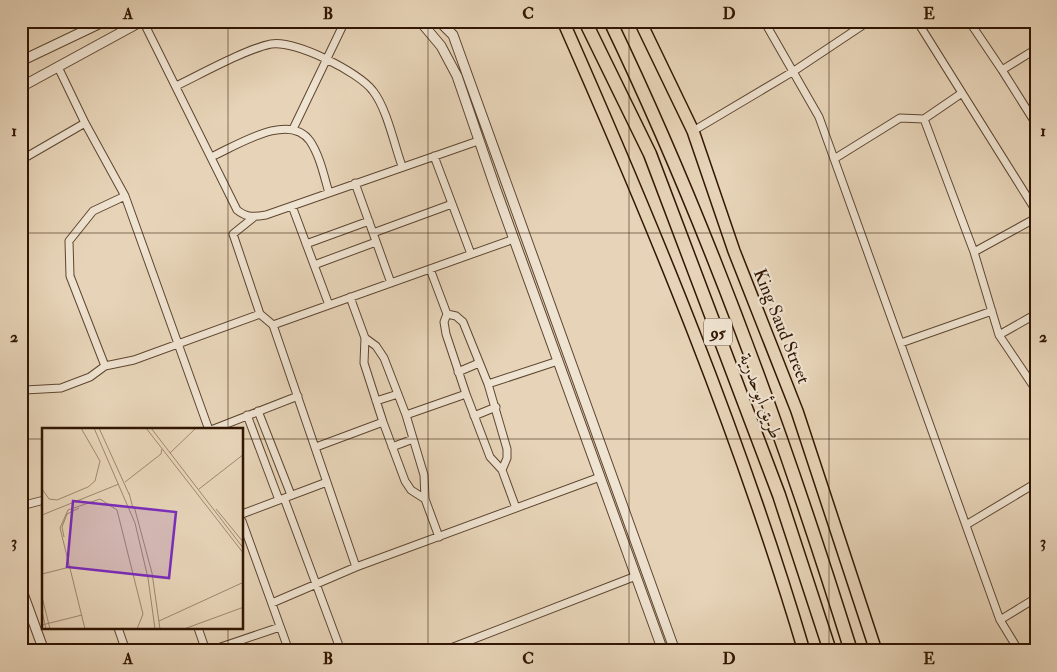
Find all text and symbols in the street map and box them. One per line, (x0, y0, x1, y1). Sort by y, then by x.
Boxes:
text: A (122, 4, 134, 24)
text: B (323, 4, 333, 24)
text: C (522, 4, 534, 24)
text: D (722, 4, 736, 24)
text: E (923, 4, 935, 24)
text: 1 (11, 121, 17, 141)
text: 1 (1040, 121, 1046, 141)
street label: King Saud Street (748, 265, 815, 387)
road number: 95 (704, 318, 732, 346)
text: 2 (10, 327, 18, 347)
text: 2 (1039, 327, 1047, 347)
street label: طريق أبوحدرية (734, 350, 789, 442)
inset map (42, 428, 244, 630)
text: 3 (11, 532, 17, 552)
text: 3 (1040, 532, 1046, 552)
text: A (122, 649, 134, 669)
text: B (323, 649, 333, 669)
text: C (522, 649, 534, 669)
text: D (722, 649, 736, 669)
text: E (923, 649, 935, 669)

